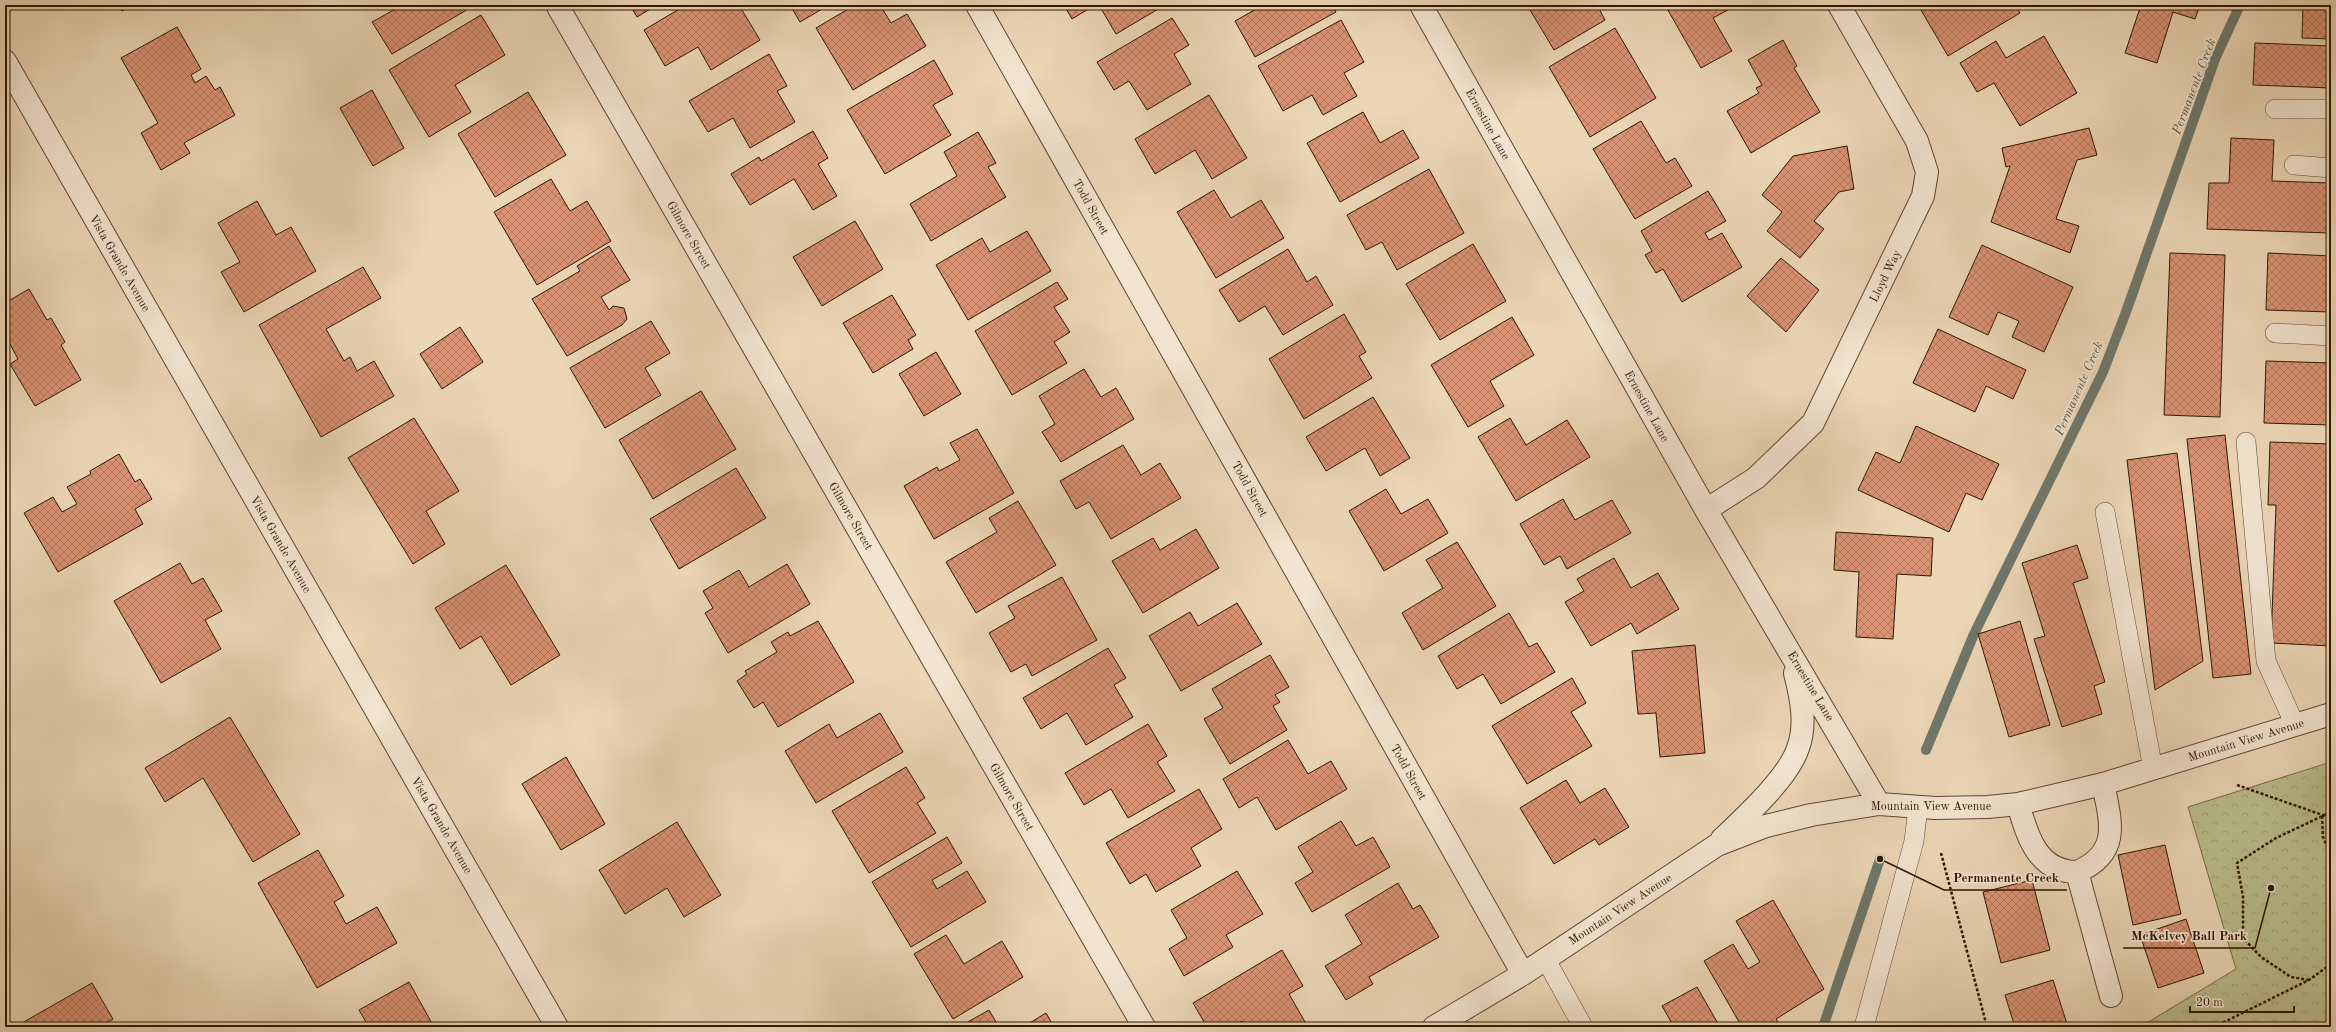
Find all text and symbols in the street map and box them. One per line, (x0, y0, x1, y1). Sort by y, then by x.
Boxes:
water label: Permanente Creek (2170, 37, 2219, 137)
street label: Ernestine Lane (1463, 87, 1512, 162)
street label: Todd Street (1070, 178, 1110, 237)
street label: Gilmore Street (664, 200, 712, 271)
street label: Vista Grande Avenue (86, 213, 152, 314)
street label: Lloyd Way (1868, 248, 1904, 305)
water label: Permanente Creek (2052, 340, 2106, 439)
street label: Ernestine Lane (1622, 369, 1671, 444)
street label: Todd Street (1229, 460, 1269, 519)
street label: Gilmore Street (826, 481, 874, 552)
street label: Vista Grande Avenue (247, 494, 313, 595)
street label: Ernestine Lane (1785, 649, 1836, 724)
street label: Mountain View Avenue (2187, 717, 2306, 764)
street label: Todd Street (1388, 743, 1428, 802)
street label: Gilmore Street (987, 762, 1035, 833)
street label: Vista Grande Avenue (408, 775, 474, 876)
street label: Mountain View Avenue (1871, 801, 1992, 813)
callout: Permanente Creek (1944, 865, 2067, 890)
street label: Mountain View Avenue (1567, 872, 1675, 948)
text: Permanente Creek (1953, 872, 2060, 885)
callout: McKelvey Ball Park (2123, 923, 2255, 948)
text: McKelvey Ball Park (2131, 930, 2248, 943)
scale bar (2190, 988, 2294, 1014)
text: 20 m (2196, 997, 2223, 1009)

